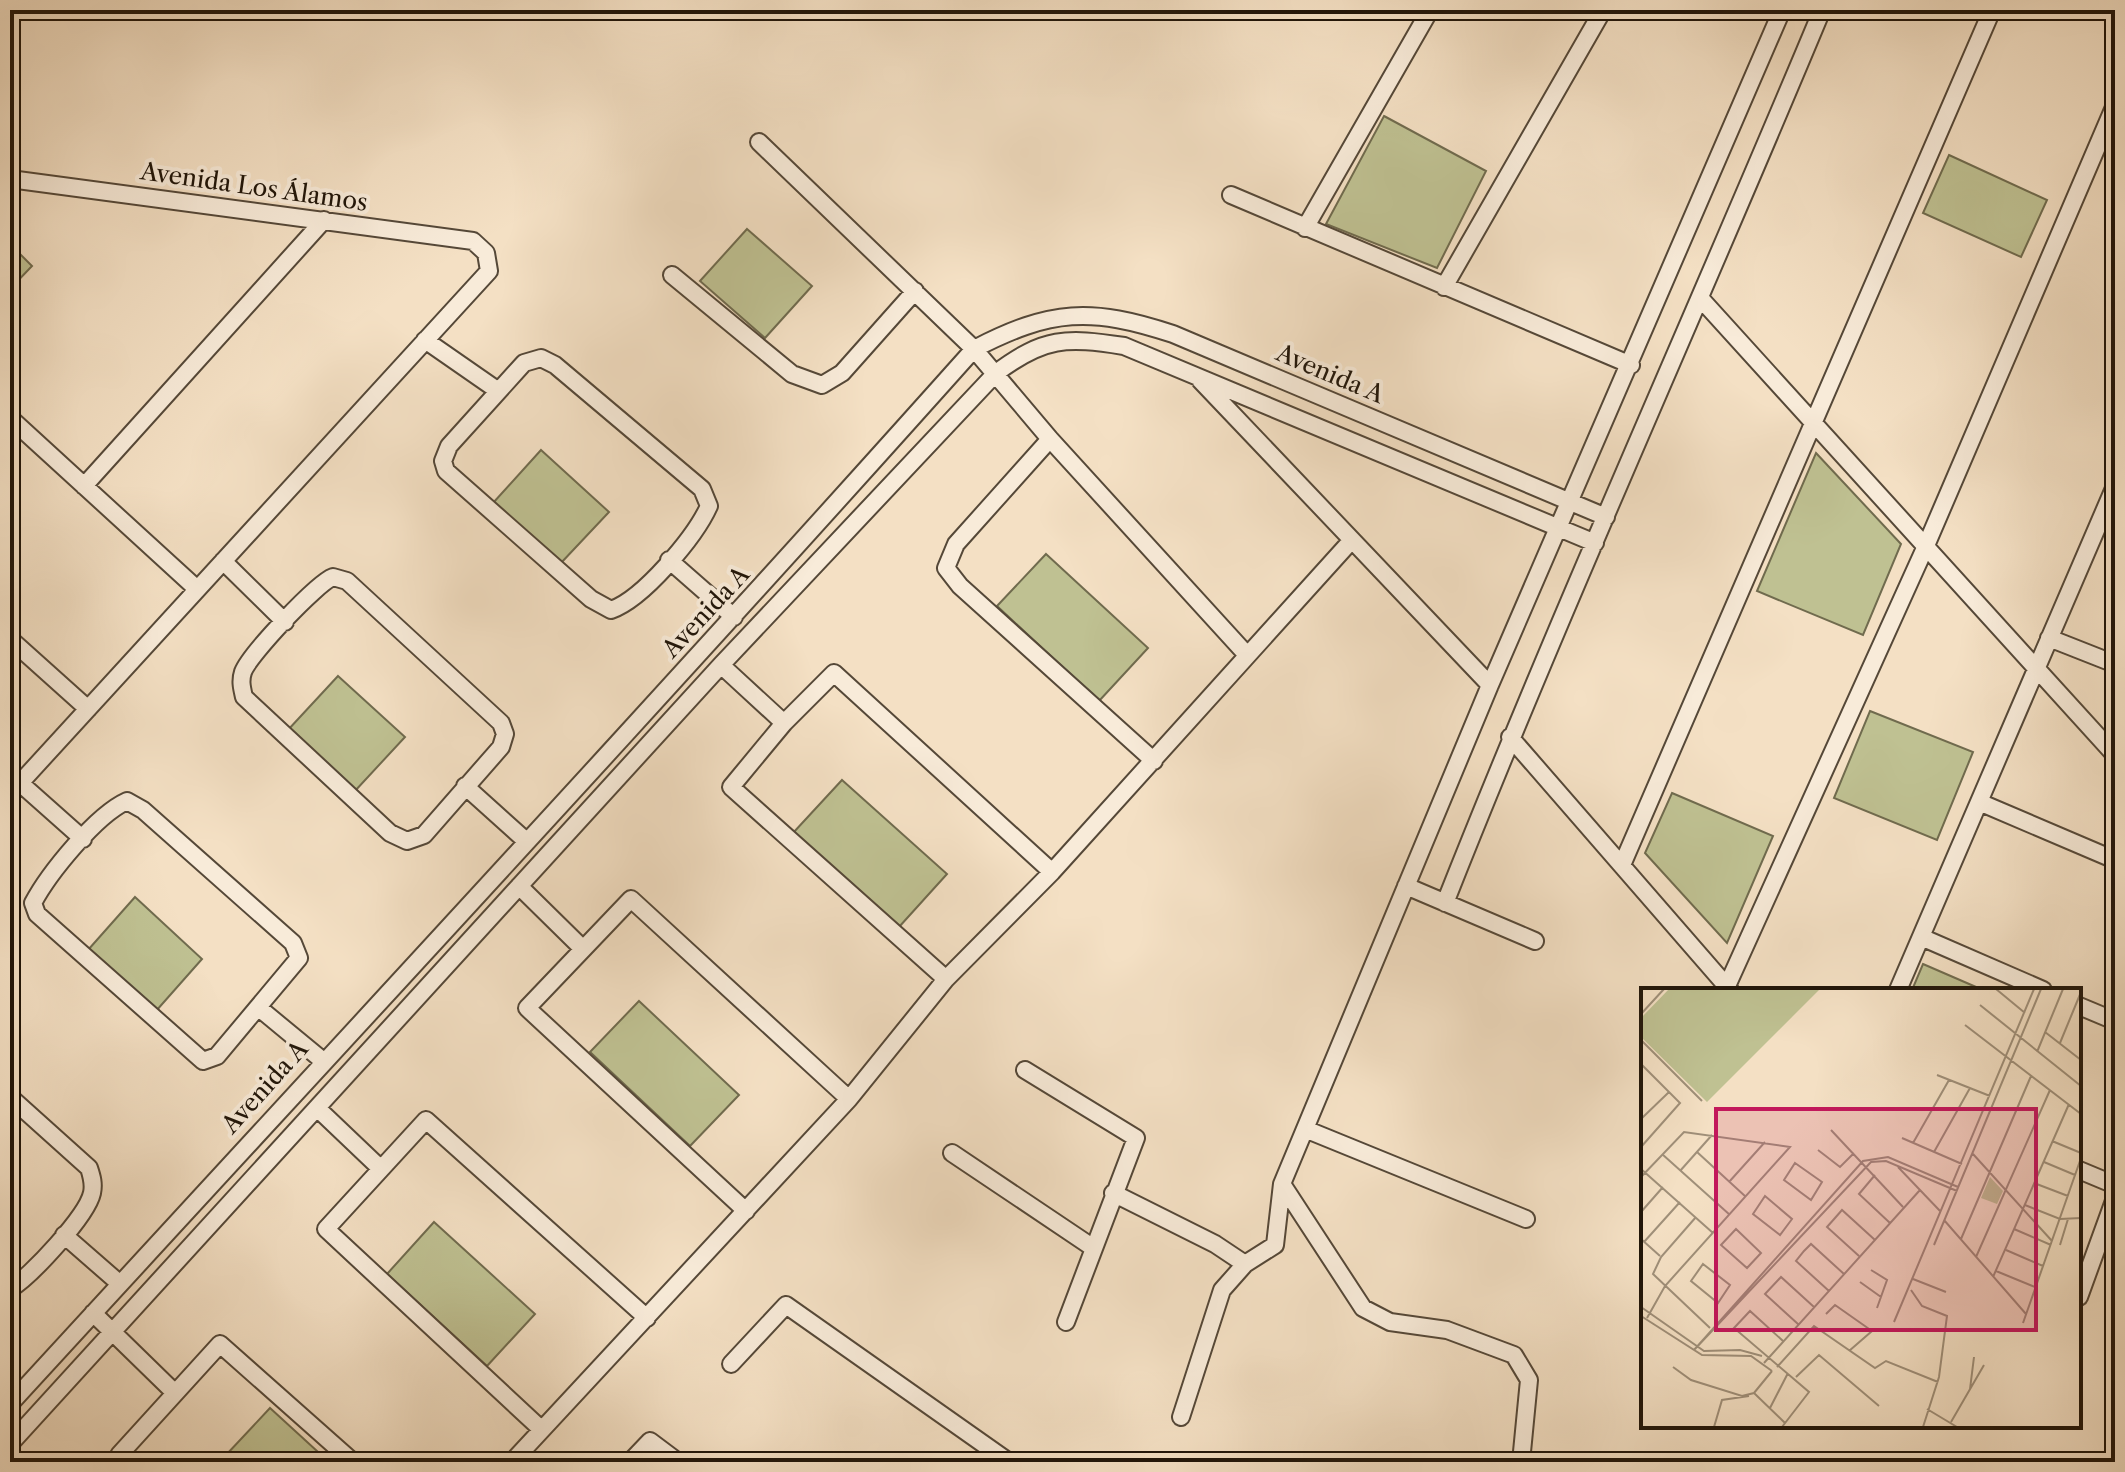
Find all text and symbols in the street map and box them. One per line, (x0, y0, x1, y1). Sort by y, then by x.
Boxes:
street label: Avenida Los Álamos (138, 156, 370, 217)
street label: Avenida A (1271, 337, 1390, 410)
street label: Avenida A (655, 559, 756, 664)
inset map (1641, 988, 2081, 1428)
street label: Avenida A (215, 1033, 315, 1140)

